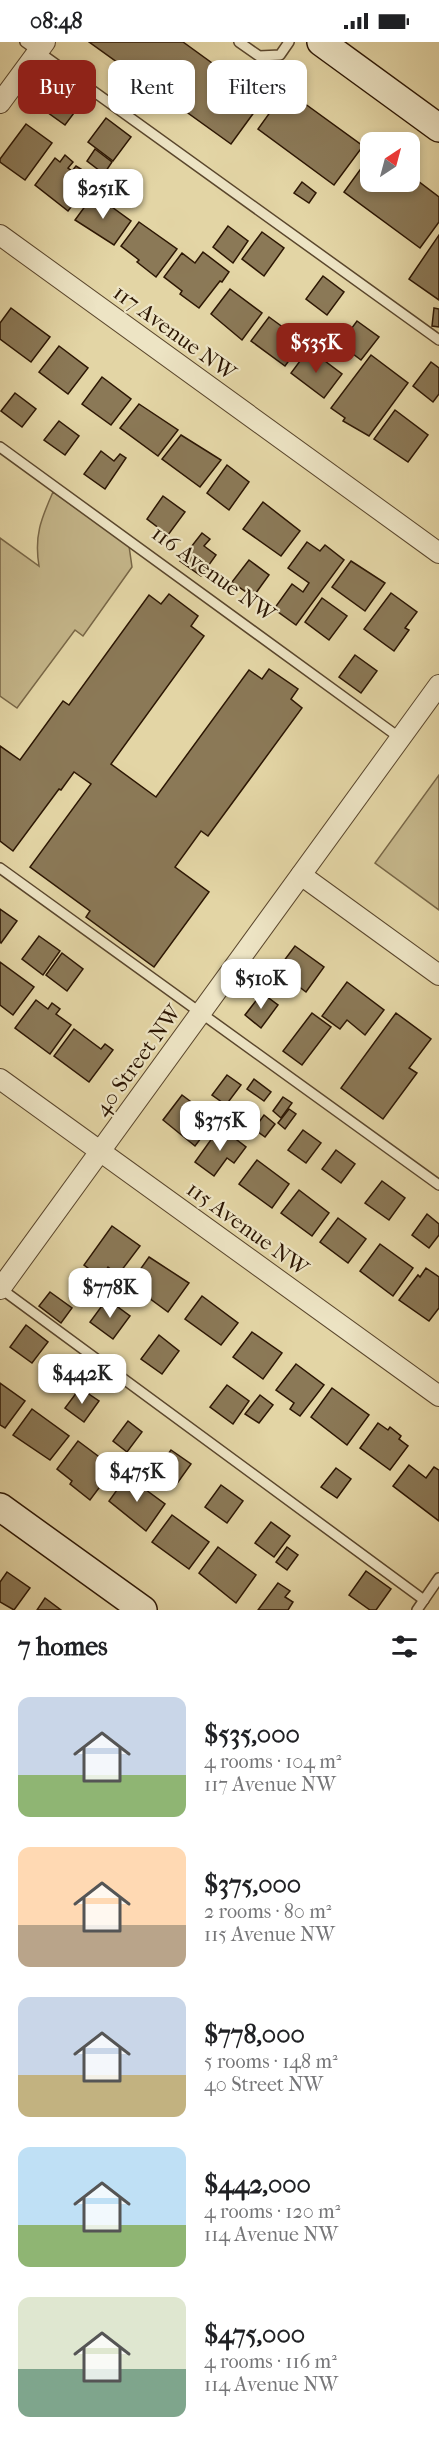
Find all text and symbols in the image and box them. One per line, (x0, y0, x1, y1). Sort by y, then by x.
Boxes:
text: 08:48 (30, 8, 83, 34)
chip: Buy (18, 60, 96, 114)
chip: Rent (108, 60, 195, 114)
chip: Filters (207, 60, 307, 114)
north arrow (360, 132, 420, 192)
map controls (360, 132, 420, 192)
pin: $251K (61, 169, 145, 220)
text: $251K (77, 177, 129, 200)
street label: 117 Avenue NW (108, 280, 242, 387)
pin: $535K (274, 323, 358, 374)
text: $535K (290, 331, 342, 354)
street label: 116 Avenue NW (147, 520, 281, 628)
pin: $510K (219, 959, 303, 1010)
text: $510K (235, 967, 287, 990)
street label: 40 Street NW (89, 999, 188, 1121)
pin: $375K (178, 1101, 262, 1152)
text: $375K (194, 1109, 246, 1132)
street label: 115 Avenue NW (182, 1176, 314, 1282)
pin: $778K (68, 1268, 152, 1319)
text: $778K (83, 1276, 137, 1299)
pin: $442K (40, 1354, 124, 1405)
text: $442K (52, 1362, 112, 1385)
pin: $475K (95, 1452, 179, 1503)
text: $475K (109, 1460, 165, 1483)
icon: filters (388, 1630, 421, 1663)
text: 7 homes (18, 1631, 108, 1662)
text: $535,000 (204, 1719, 300, 1750)
icon: home (66, 1721, 138, 1793)
text: 4 rooms · 104 m² (204, 1750, 342, 1773)
text: 117 Avenue NW (204, 1773, 336, 1796)
text: $375,000 (204, 1869, 301, 1900)
icon: home (66, 1871, 138, 1943)
text: 2 rooms · 80 m² (204, 1900, 331, 1923)
text: 115 Avenue NW (204, 1923, 335, 1946)
text: $778,000 (204, 2019, 305, 2050)
icon: home (66, 2021, 138, 2093)
text: 5 rooms · 148 m² (204, 2050, 338, 2073)
text: 40 Street NW (204, 2073, 323, 2096)
text: $442,000 (204, 2169, 311, 2200)
icon: home (66, 2171, 138, 2243)
text: 4 rooms · 120 m² (204, 2200, 340, 2223)
text: 114 Avenue NW (204, 2223, 338, 2246)
text: $475,000 (204, 2319, 305, 2350)
icon: home (66, 2321, 138, 2393)
text: 4 rooms · 116 m² (204, 2350, 337, 2373)
text: 114 Avenue NW (204, 2373, 338, 2396)

